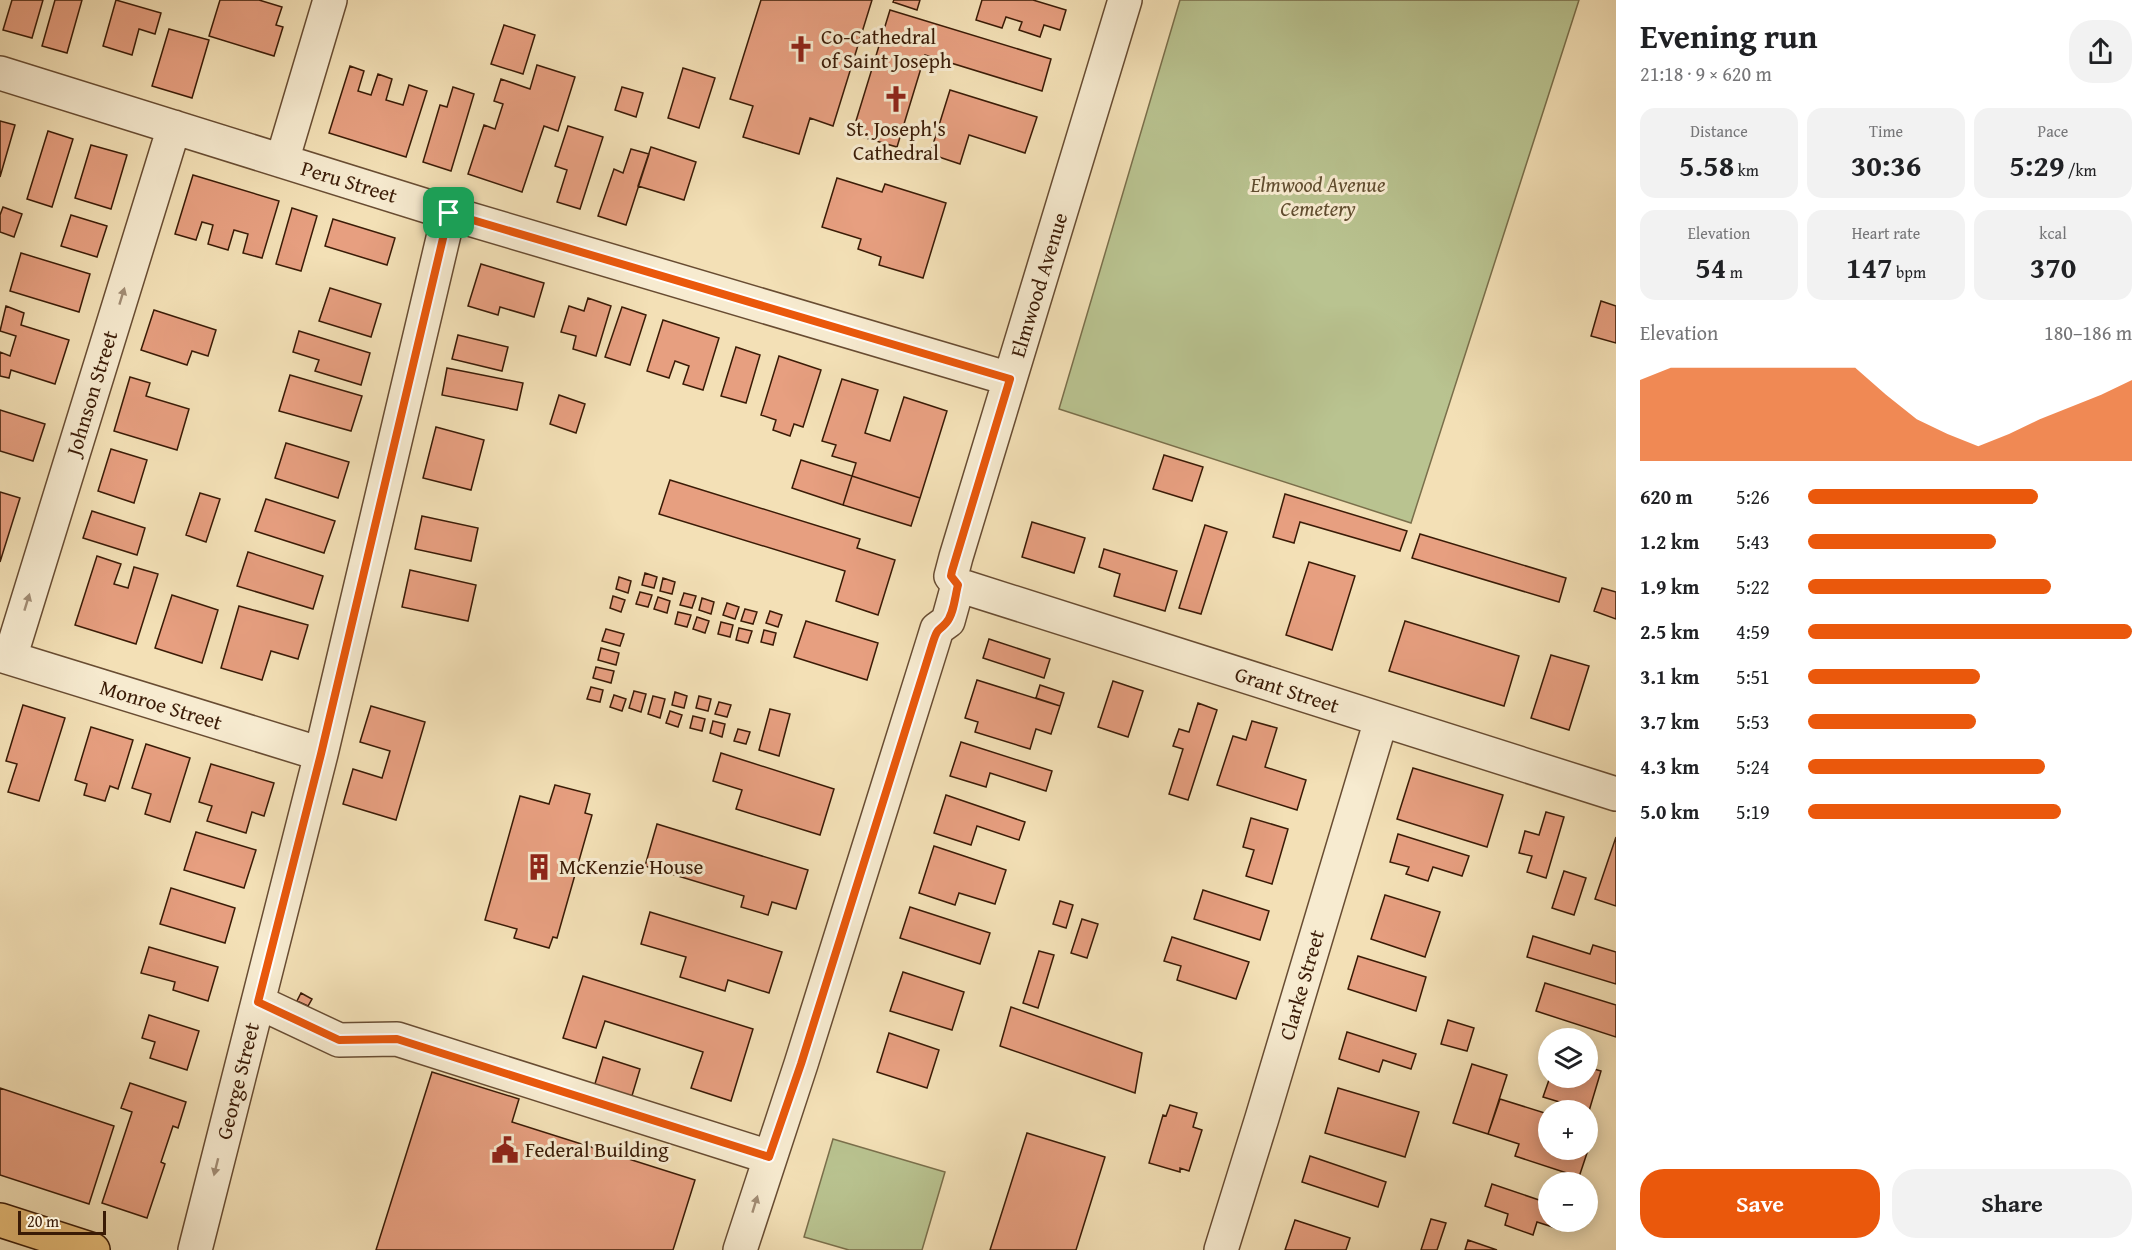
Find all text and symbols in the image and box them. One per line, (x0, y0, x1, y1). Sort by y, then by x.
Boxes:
text: Evening run (1640, 12, 1817, 60)
button: share (2069, 20, 2132, 83)
place label: Co-Cathedral of Saint Joseph (821, 21, 952, 76)
church icon: Co-Cathedral of Saint Joseph (786, 34, 816, 64)
text: 21:18 · 9 × 620 m (1640, 59, 1772, 88)
church icon: St. Joseph's Cathedral (881, 84, 911, 114)
place label: St. Joseph's Cathedral (846, 113, 946, 168)
text: Distance (1690, 119, 1748, 143)
text: Time (1869, 119, 1903, 143)
text: Pace (2038, 119, 2068, 143)
text: 5.58 (1679, 143, 1734, 187)
text: 30:36 (1851, 143, 1921, 187)
text: 5:29 (2009, 143, 2064, 187)
street label: Peru Street (297, 152, 402, 211)
text: km (1734, 158, 1759, 182)
text: /km (2064, 158, 2097, 182)
park label: Elmwood Avenue Cemetery (1249, 169, 1386, 224)
pin (423, 187, 474, 238)
icon: arrive (432, 196, 465, 229)
street label: Elmwood Avenue (1002, 208, 1075, 361)
text: Elevation (1688, 221, 1750, 245)
text: Heart rate (1852, 221, 1920, 245)
text: kcal (2039, 221, 2067, 245)
text: 54 (1695, 245, 1726, 289)
text: 147 (1846, 245, 1893, 289)
text: 370 (2030, 245, 2076, 289)
text: m (1726, 260, 1743, 284)
text: bpm (1893, 260, 1926, 284)
one-way arrow (118, 287, 127, 305)
text: Elevation (1640, 318, 1718, 347)
text: 180–186 m (2044, 318, 2132, 347)
street label: Johnson Street (57, 326, 125, 462)
text: 620 m (1640, 482, 1693, 511)
text: 5:26 (1736, 482, 1770, 511)
text: 1.2 km (1640, 527, 1699, 556)
text: 5:43 (1736, 527, 1770, 556)
text: 1.9 km (1640, 572, 1699, 601)
text: 5:22 (1736, 572, 1770, 601)
one-way arrow (23, 593, 32, 611)
text: 2.5 km (1640, 617, 1699, 646)
text: 4:59 (1736, 617, 1770, 646)
street label: Grant Street (1231, 658, 1344, 721)
text: 3.1 km (1640, 662, 1699, 691)
text: 5:51 (1736, 662, 1770, 691)
street label: Monroe Street (96, 671, 227, 738)
text: 3.7 km (1640, 707, 1699, 736)
text: 5:53 (1736, 707, 1770, 736)
text: 4.3 km (1640, 752, 1699, 781)
text: 5:24 (1736, 752, 1770, 781)
text: 5.0 km (1640, 797, 1699, 826)
text: 5:19 (1736, 797, 1770, 826)
place label: McKenzie House (559, 851, 704, 882)
building icon: McKenzie House (524, 852, 554, 882)
street label: Clarke Street (1271, 925, 1332, 1044)
street label: George Street (208, 1019, 267, 1143)
map controls (1538, 1028, 1598, 1232)
button: layers (1538, 1028, 1598, 1088)
button: + (1538, 1100, 1598, 1160)
place label: Federal Building (525, 1134, 669, 1165)
public building icon: Federal Building (490, 1135, 520, 1165)
one-way arrow (211, 1158, 221, 1176)
button: Save (1640, 1169, 1880, 1238)
button: Share (1892, 1169, 2132, 1238)
button: − (1538, 1172, 1598, 1232)
one-way arrow (750, 1195, 760, 1213)
scale bar (18, 1208, 106, 1236)
text: 20 m (27, 1209, 59, 1233)

